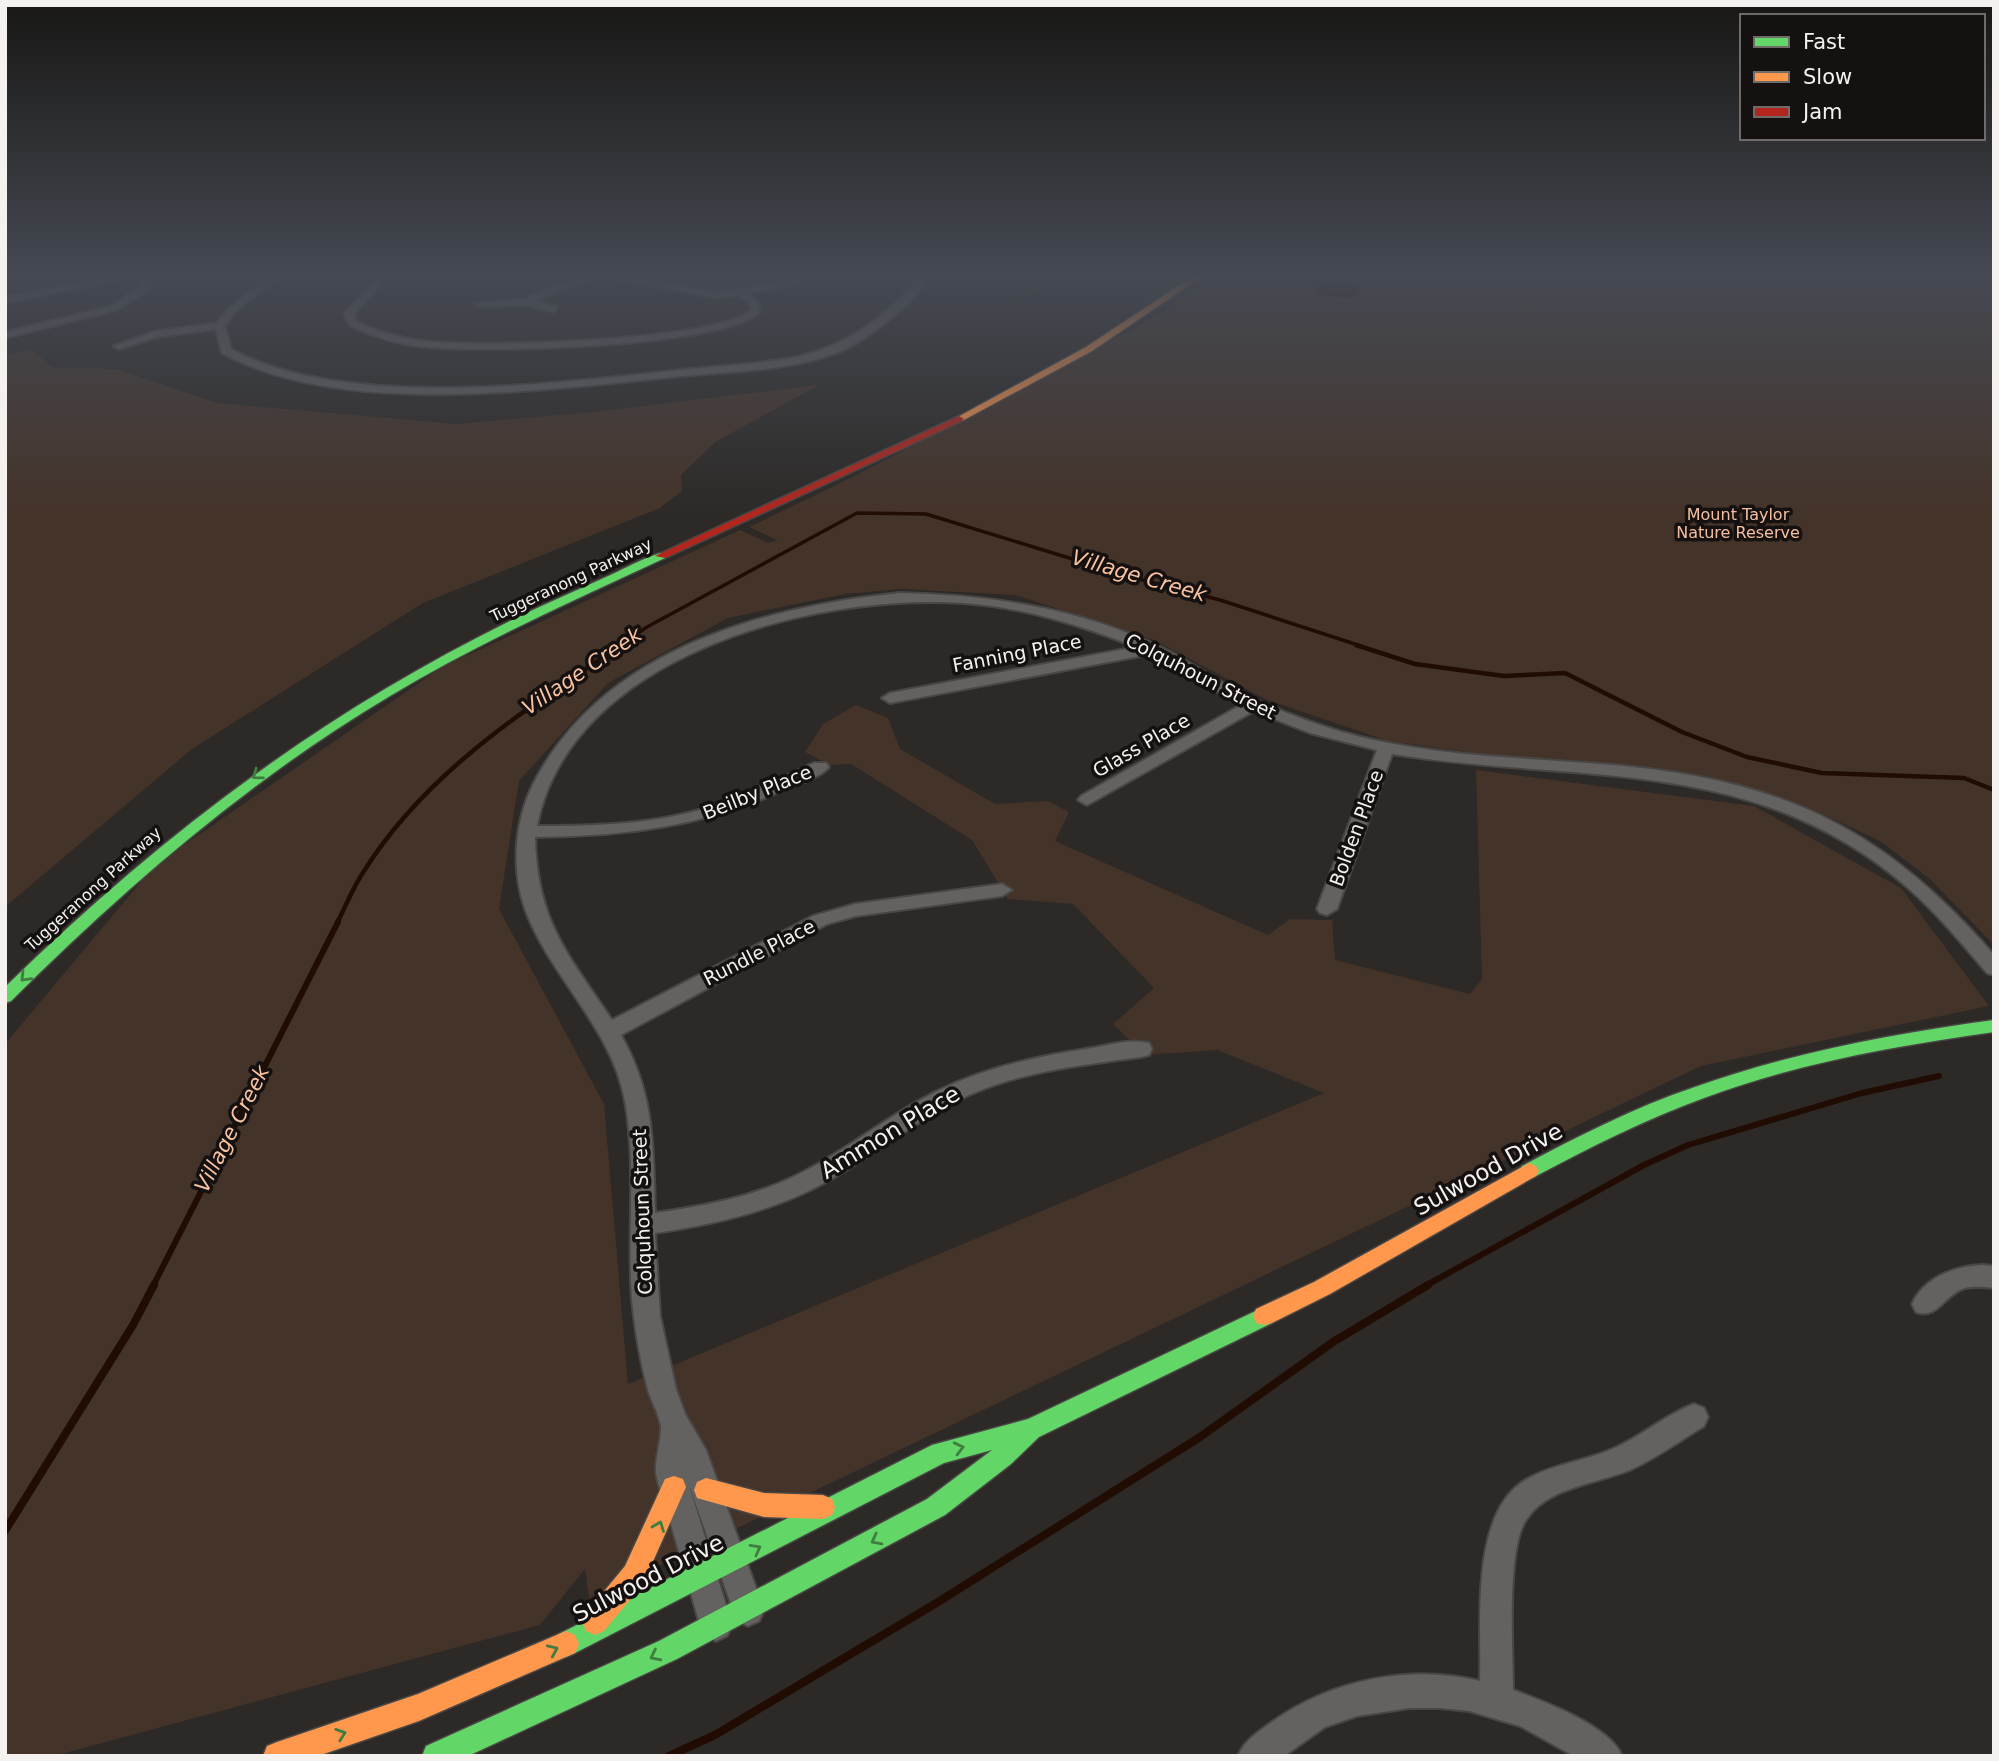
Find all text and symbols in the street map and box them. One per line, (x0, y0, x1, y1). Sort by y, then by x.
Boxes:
legend (1740, 14, 1985, 140)
text: Fast (1803, 30, 1845, 54)
text: Slow (1803, 65, 1852, 89)
text: Jam (1801, 100, 1843, 124)
park label: Mount Taylor Nature Reserve (1676, 505, 1800, 542)
street label: Tuggeranong Parkway (486, 534, 655, 626)
water label: Village Creek (1069, 545, 1210, 607)
water label: Village Creek (518, 622, 647, 720)
street label: Colquhoun Street (1122, 629, 1280, 723)
street label: Fanning Place (951, 630, 1083, 676)
street label: Glass Place (1089, 708, 1193, 782)
street label: Beilby Place (699, 760, 815, 824)
one-way arrow (252, 767, 265, 779)
street label: Bolden Place (1325, 767, 1387, 889)
street label: Tuggeranong Parkway (20, 823, 165, 956)
street label: Rundle Place (700, 915, 818, 989)
one-way arrow (20, 968, 33, 981)
water label: Village Creek (190, 1061, 275, 1196)
street label: Ammon Place (816, 1080, 964, 1184)
street label: Sulwood Drive (1409, 1117, 1567, 1221)
street label: Colquhoun Street (628, 1129, 656, 1295)
one-way arrow (953, 1442, 965, 1456)
one-way arrow (651, 1520, 665, 1532)
street label: Sulwood Drive (568, 1529, 728, 1627)
one-way arrow (871, 1532, 883, 1545)
one-way arrow (749, 1543, 762, 1557)
one-way arrow (545, 1644, 558, 1658)
one-way arrow (650, 1648, 662, 1662)
one-way arrow (335, 1728, 347, 1742)

